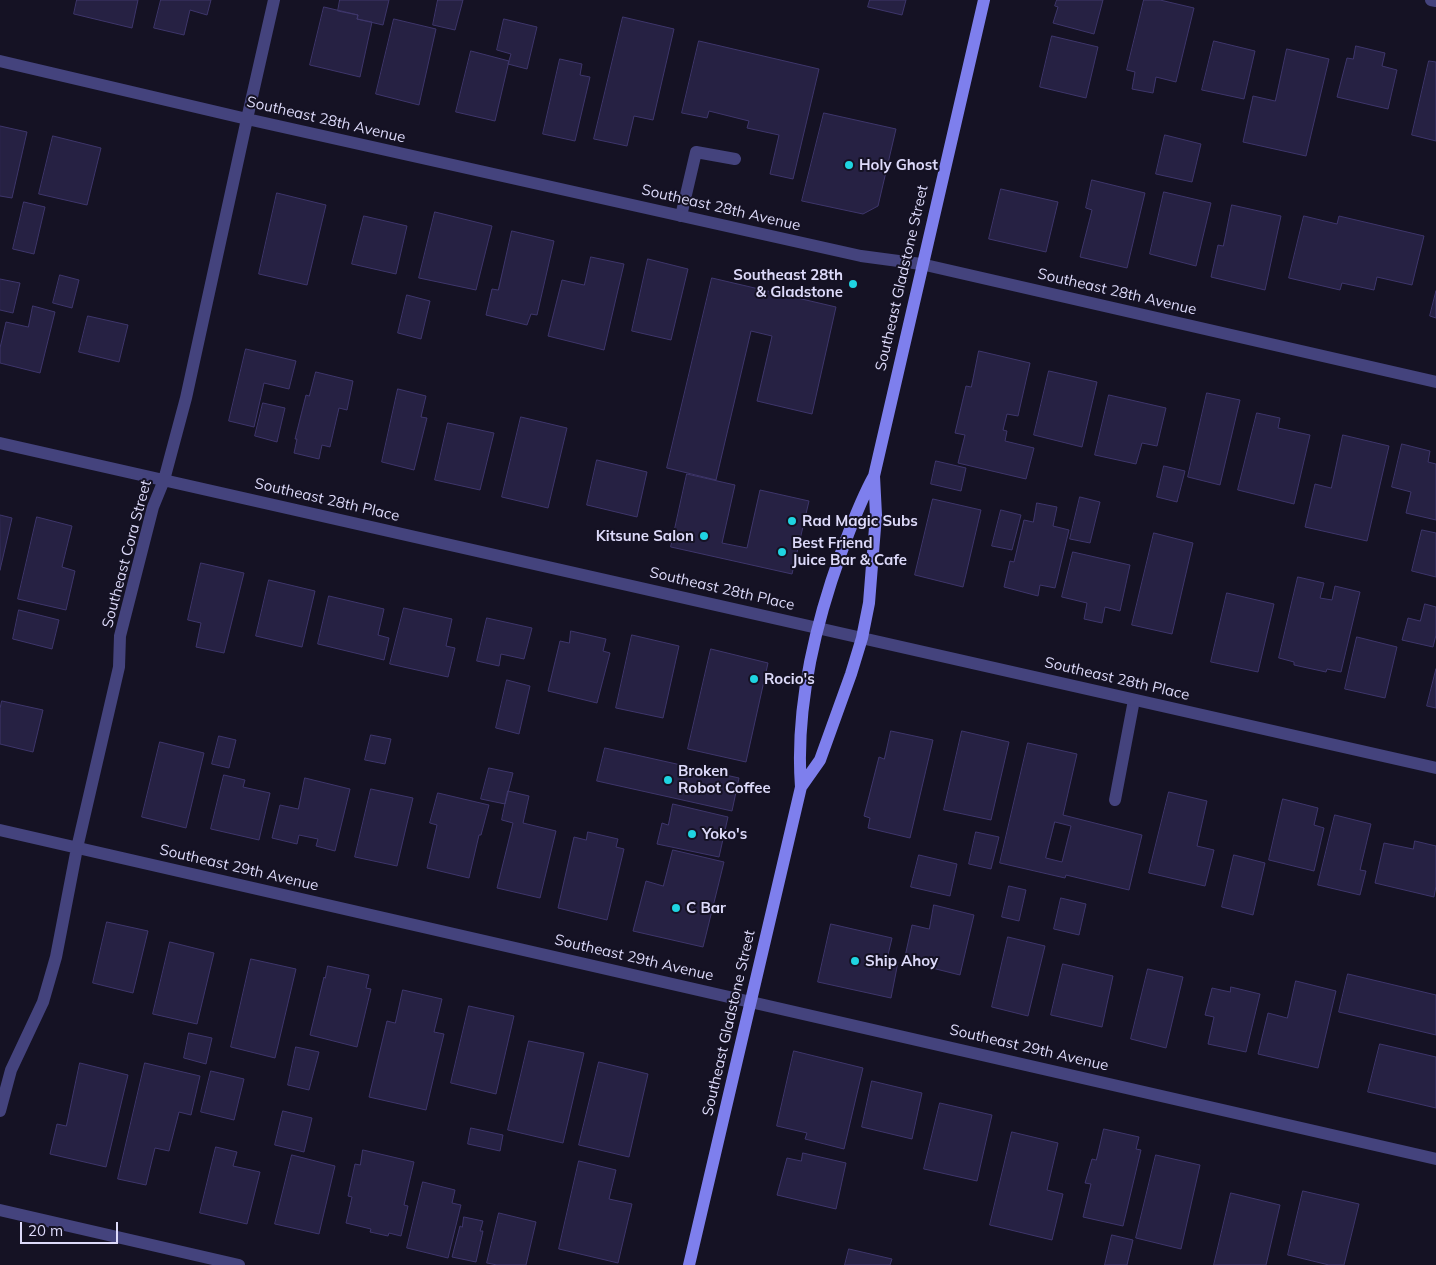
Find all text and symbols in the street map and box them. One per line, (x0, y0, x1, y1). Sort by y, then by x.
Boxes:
street label: Southeast 28th Avenue (245, 93, 407, 147)
place label: Holy Ghost (859, 156, 938, 174)
marker: Holy Ghost (843, 159, 855, 171)
street label: Southeast 28th Avenue (640, 181, 802, 235)
street label: Southeast Gladstone Street (872, 183, 932, 373)
street label: Southeast 28th Avenue (1036, 265, 1198, 319)
place label: Southeast 28th & Gladstone (733, 266, 843, 301)
marker: Southeast 28th & Gladstone (847, 278, 859, 290)
street label: Southeast 28th Place (253, 475, 401, 525)
street label: Southeast Cora Street (99, 478, 155, 630)
place label: Rad Magic Subs (802, 512, 918, 530)
marker: Rad Magic Subs (786, 515, 798, 527)
place label: Kitsune Salon (596, 527, 694, 545)
marker: Kitsune Salon (698, 530, 710, 542)
place label: Best Friend Juice Bar & Cafe (792, 534, 907, 569)
marker: Best Friend Juice Bar & Cafe (776, 546, 788, 558)
street label: Southeast 28th Place (648, 564, 796, 614)
street label: Southeast 28th Place (1043, 654, 1191, 704)
place label: Rocio's (764, 670, 815, 688)
marker: Rocio's (748, 673, 760, 685)
place label: Broken Robot Coffee (678, 762, 771, 797)
marker: Broken Robot Coffee (662, 774, 674, 786)
place label: Yoko's (702, 825, 747, 843)
marker: Yoko's (686, 828, 698, 840)
street label: Southeast 29th Avenue (158, 841, 320, 895)
place label: C Bar (686, 899, 726, 917)
marker: C Bar (670, 902, 682, 914)
street label: Southeast Gladstone Street (699, 928, 759, 1118)
street label: Southeast 29th Avenue (553, 931, 715, 985)
place label: Ship Ahoy (865, 952, 938, 970)
marker: Ship Ahoy (849, 955, 861, 967)
street label: Southeast 29th Avenue (948, 1021, 1110, 1075)
scale bar (22, 1212, 120, 1244)
text: 20 m (28, 1221, 63, 1240)

